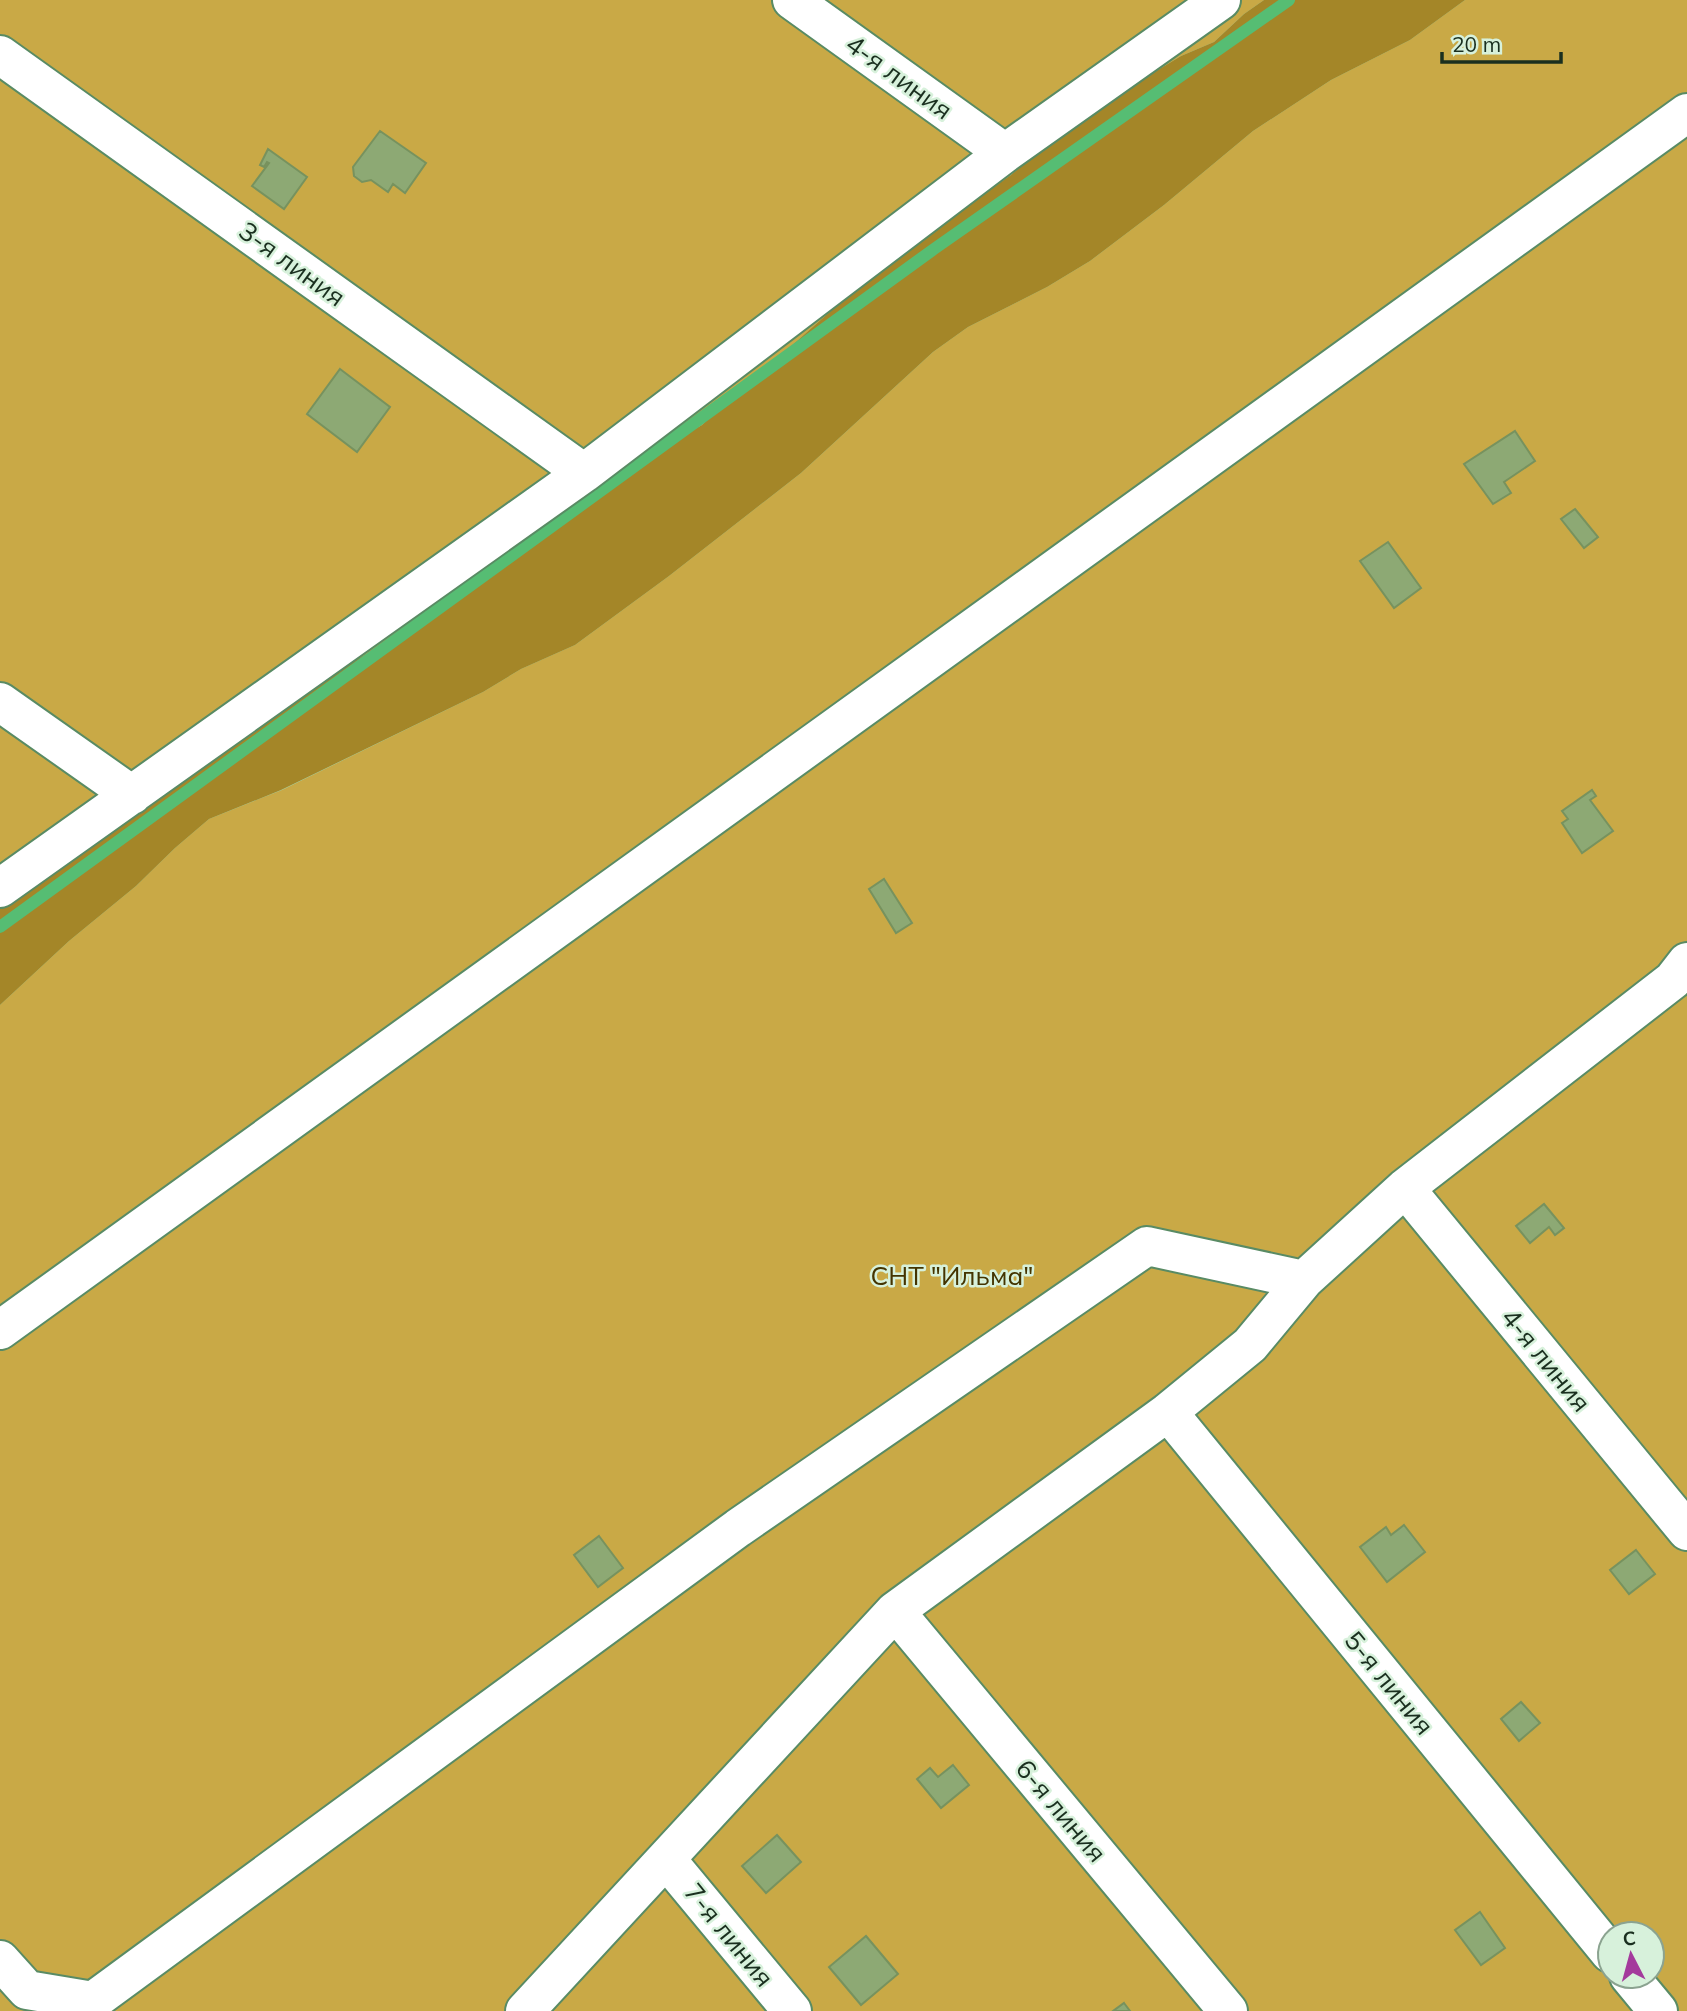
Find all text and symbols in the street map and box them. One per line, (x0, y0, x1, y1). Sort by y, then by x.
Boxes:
scale bar (1442, 21, 1561, 65)
street label: 4-я линия (840, 27, 959, 126)
text: 20 m (1452, 31, 1501, 57)
street label: 3-я линия (233, 214, 352, 313)
park label: СНТ "Ильма" (871, 1259, 1033, 1292)
street label: 4-я линия (1495, 1301, 1598, 1418)
street label: 5-я линия (1338, 1624, 1441, 1741)
street label: 6-я линия (1009, 1753, 1114, 1869)
street label: 7-я линия (678, 1876, 781, 1993)
north arrow (1596, 1920, 1666, 1990)
text: С (1621, 1925, 1637, 1951)

